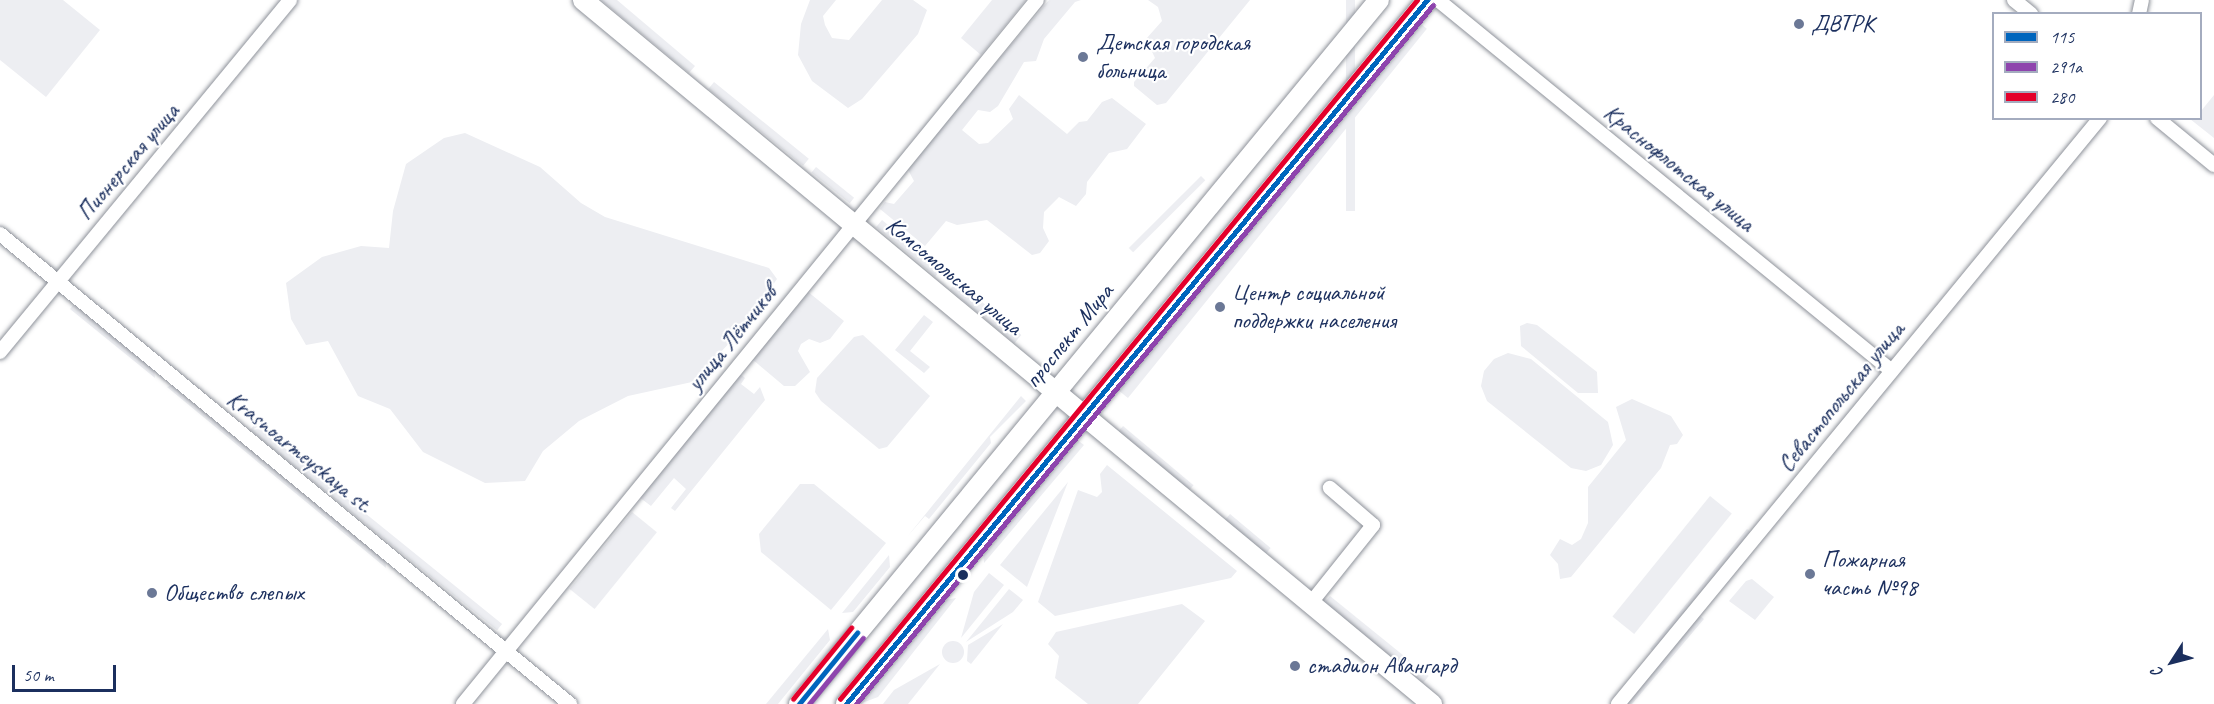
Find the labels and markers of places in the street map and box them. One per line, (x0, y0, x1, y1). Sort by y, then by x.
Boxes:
place label: ДВТРК (1811, 10, 1874, 38)
marker: ДВТРК (1792, 17, 1806, 31)
place label: Детская городская больница (1096, 29, 1250, 85)
marker: Детская городская больница (1074, 48, 1092, 66)
place label: Центр социальной поддержки населения (1232, 279, 1396, 335)
marker: Центр социальной поддержки населения (1213, 300, 1227, 314)
place label: Пожарная часть №98 (1822, 546, 1917, 602)
marker: Пожарная часть №98 (1803, 567, 1817, 581)
unlabelled marker (957, 569, 969, 581)
place label: Общество слепых (164, 579, 301, 607)
marker: Общество слепых (145, 586, 159, 600)
place label: стадион Авангард (1307, 652, 1455, 680)
marker: стадион Авангард (1288, 659, 1302, 673)

